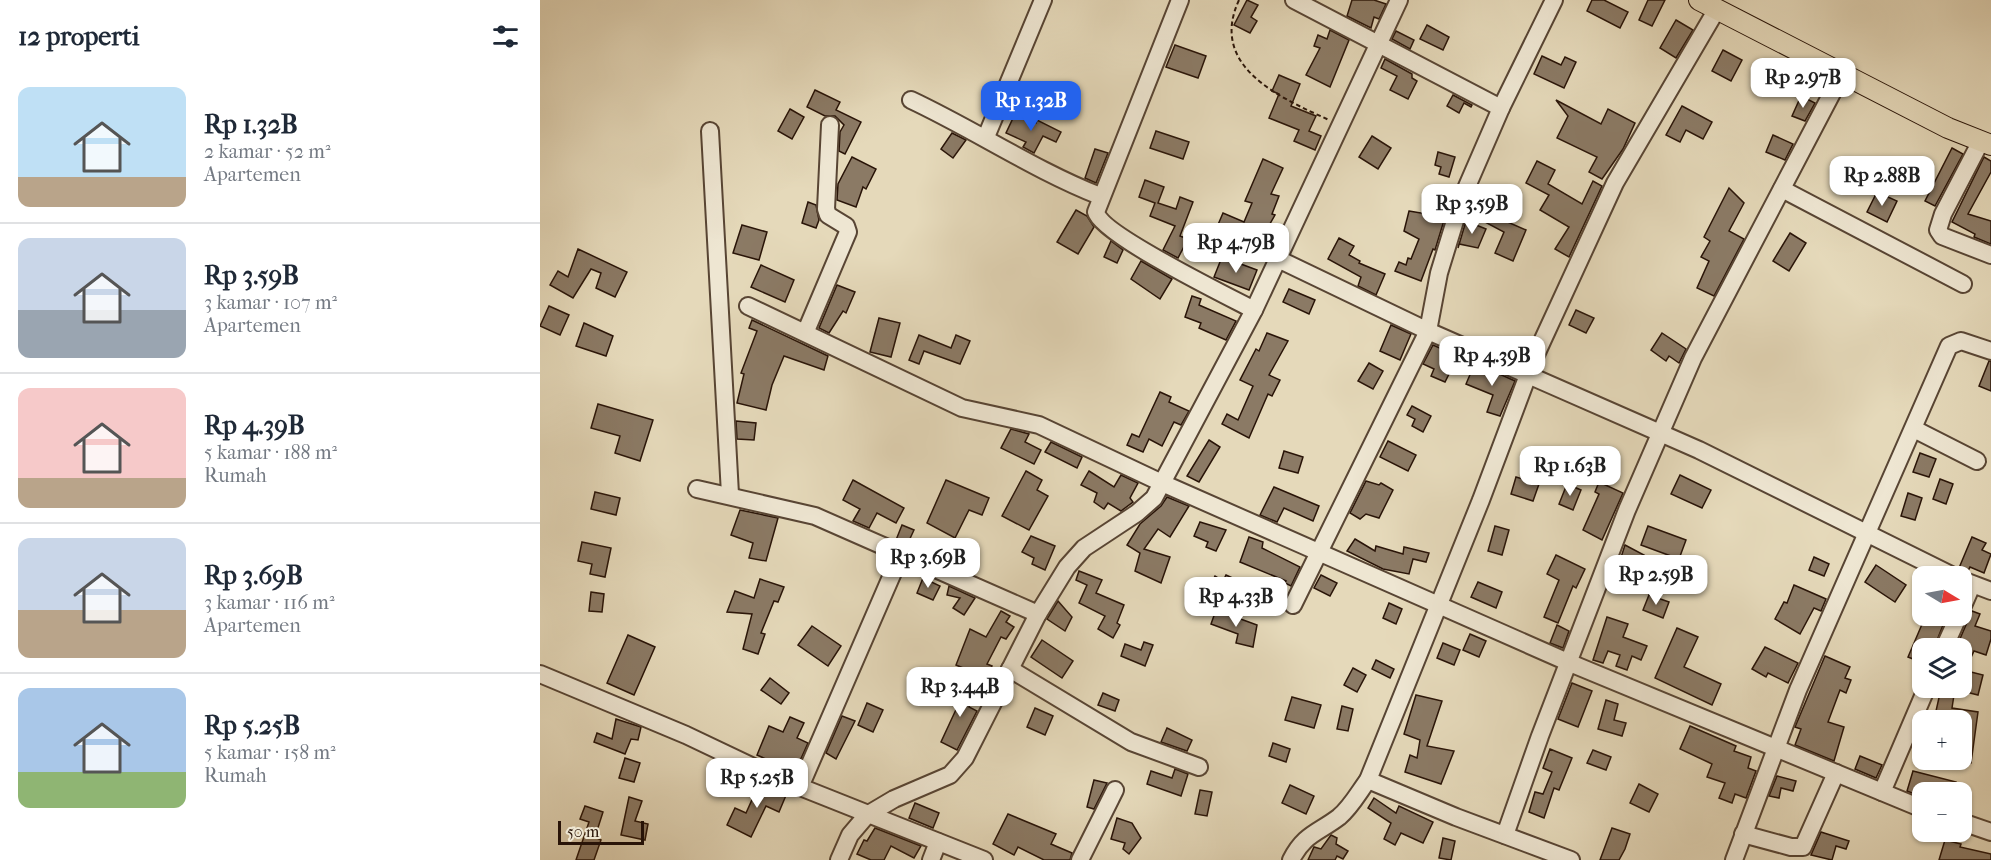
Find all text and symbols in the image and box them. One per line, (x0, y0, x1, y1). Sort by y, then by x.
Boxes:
icon: filters (489, 20, 522, 53)
text: 12 properti (18, 21, 139, 52)
pin: Rp 2.97B (1741, 58, 1865, 109)
text: Rp 2.97B (1765, 66, 1841, 89)
pin: Rp 1.32B (969, 81, 1093, 132)
text: Rp 1.32B (995, 89, 1067, 112)
text: Rp 1.32B (204, 109, 298, 140)
icon: home (66, 111, 138, 183)
text: 2 kamar · 52 m² (204, 140, 331, 163)
pin: Rp 2.88B (1820, 156, 1944, 207)
text: Apartemen (204, 163, 301, 186)
text: Rp 2.88B (1844, 164, 1920, 187)
pin: Rp 3.59B (1410, 184, 1534, 235)
text: Rp 3.59B (1435, 192, 1509, 215)
pin: Rp 4.79B (1174, 223, 1298, 274)
text: Rp 4.79B (1197, 231, 1275, 254)
text: Rp 3.59B (204, 260, 299, 291)
icon: home (66, 262, 138, 334)
text: 3 kamar · 107 m² (204, 291, 337, 314)
text: Apartemen (204, 314, 301, 337)
pin: Rp 4.39B (1430, 336, 1554, 387)
text: Rp 4.39B (1453, 344, 1531, 367)
text: Rp 4.39B (204, 410, 305, 441)
icon: home (66, 412, 138, 484)
text: 5 kamar · 188 m² (204, 441, 337, 464)
pin: Rp 1.63B (1508, 446, 1632, 497)
text: Rp 1.63B (1534, 454, 1606, 477)
text: Rumah (204, 464, 267, 487)
pin: Rp 3.69B (866, 538, 990, 589)
text: Rp 3.69B (890, 546, 966, 569)
pin: Rp 2.59B (1594, 555, 1718, 606)
text: Rp 3.69B (204, 560, 303, 591)
icon: home (66, 562, 138, 634)
text: Rp 2.59B (1618, 563, 1694, 586)
north arrow (1912, 566, 1972, 626)
map controls (1912, 566, 1972, 842)
pin: Rp 4.33B (1174, 577, 1298, 628)
text: Rp 4.33B (1198, 585, 1274, 608)
text: 3 kamar · 116 m² (204, 591, 335, 614)
text: Apartemen (204, 614, 301, 637)
button: layers (1912, 638, 1972, 698)
pin: Rp 3.44B (898, 667, 1022, 718)
text: Rp 3.44B (921, 675, 999, 698)
text: Rp 5.25B (204, 710, 300, 741)
button: + (1912, 710, 1972, 770)
icon: home (66, 712, 138, 784)
text: 5 kamar · 158 m² (204, 741, 336, 764)
pin: Rp 5.25B (695, 758, 819, 809)
text: Rumah (204, 764, 267, 787)
text: Rp 5.25B (720, 766, 794, 789)
button: − (1912, 782, 1972, 842)
scale bar (558, 818, 644, 846)
text: 50 m (567, 822, 599, 841)

